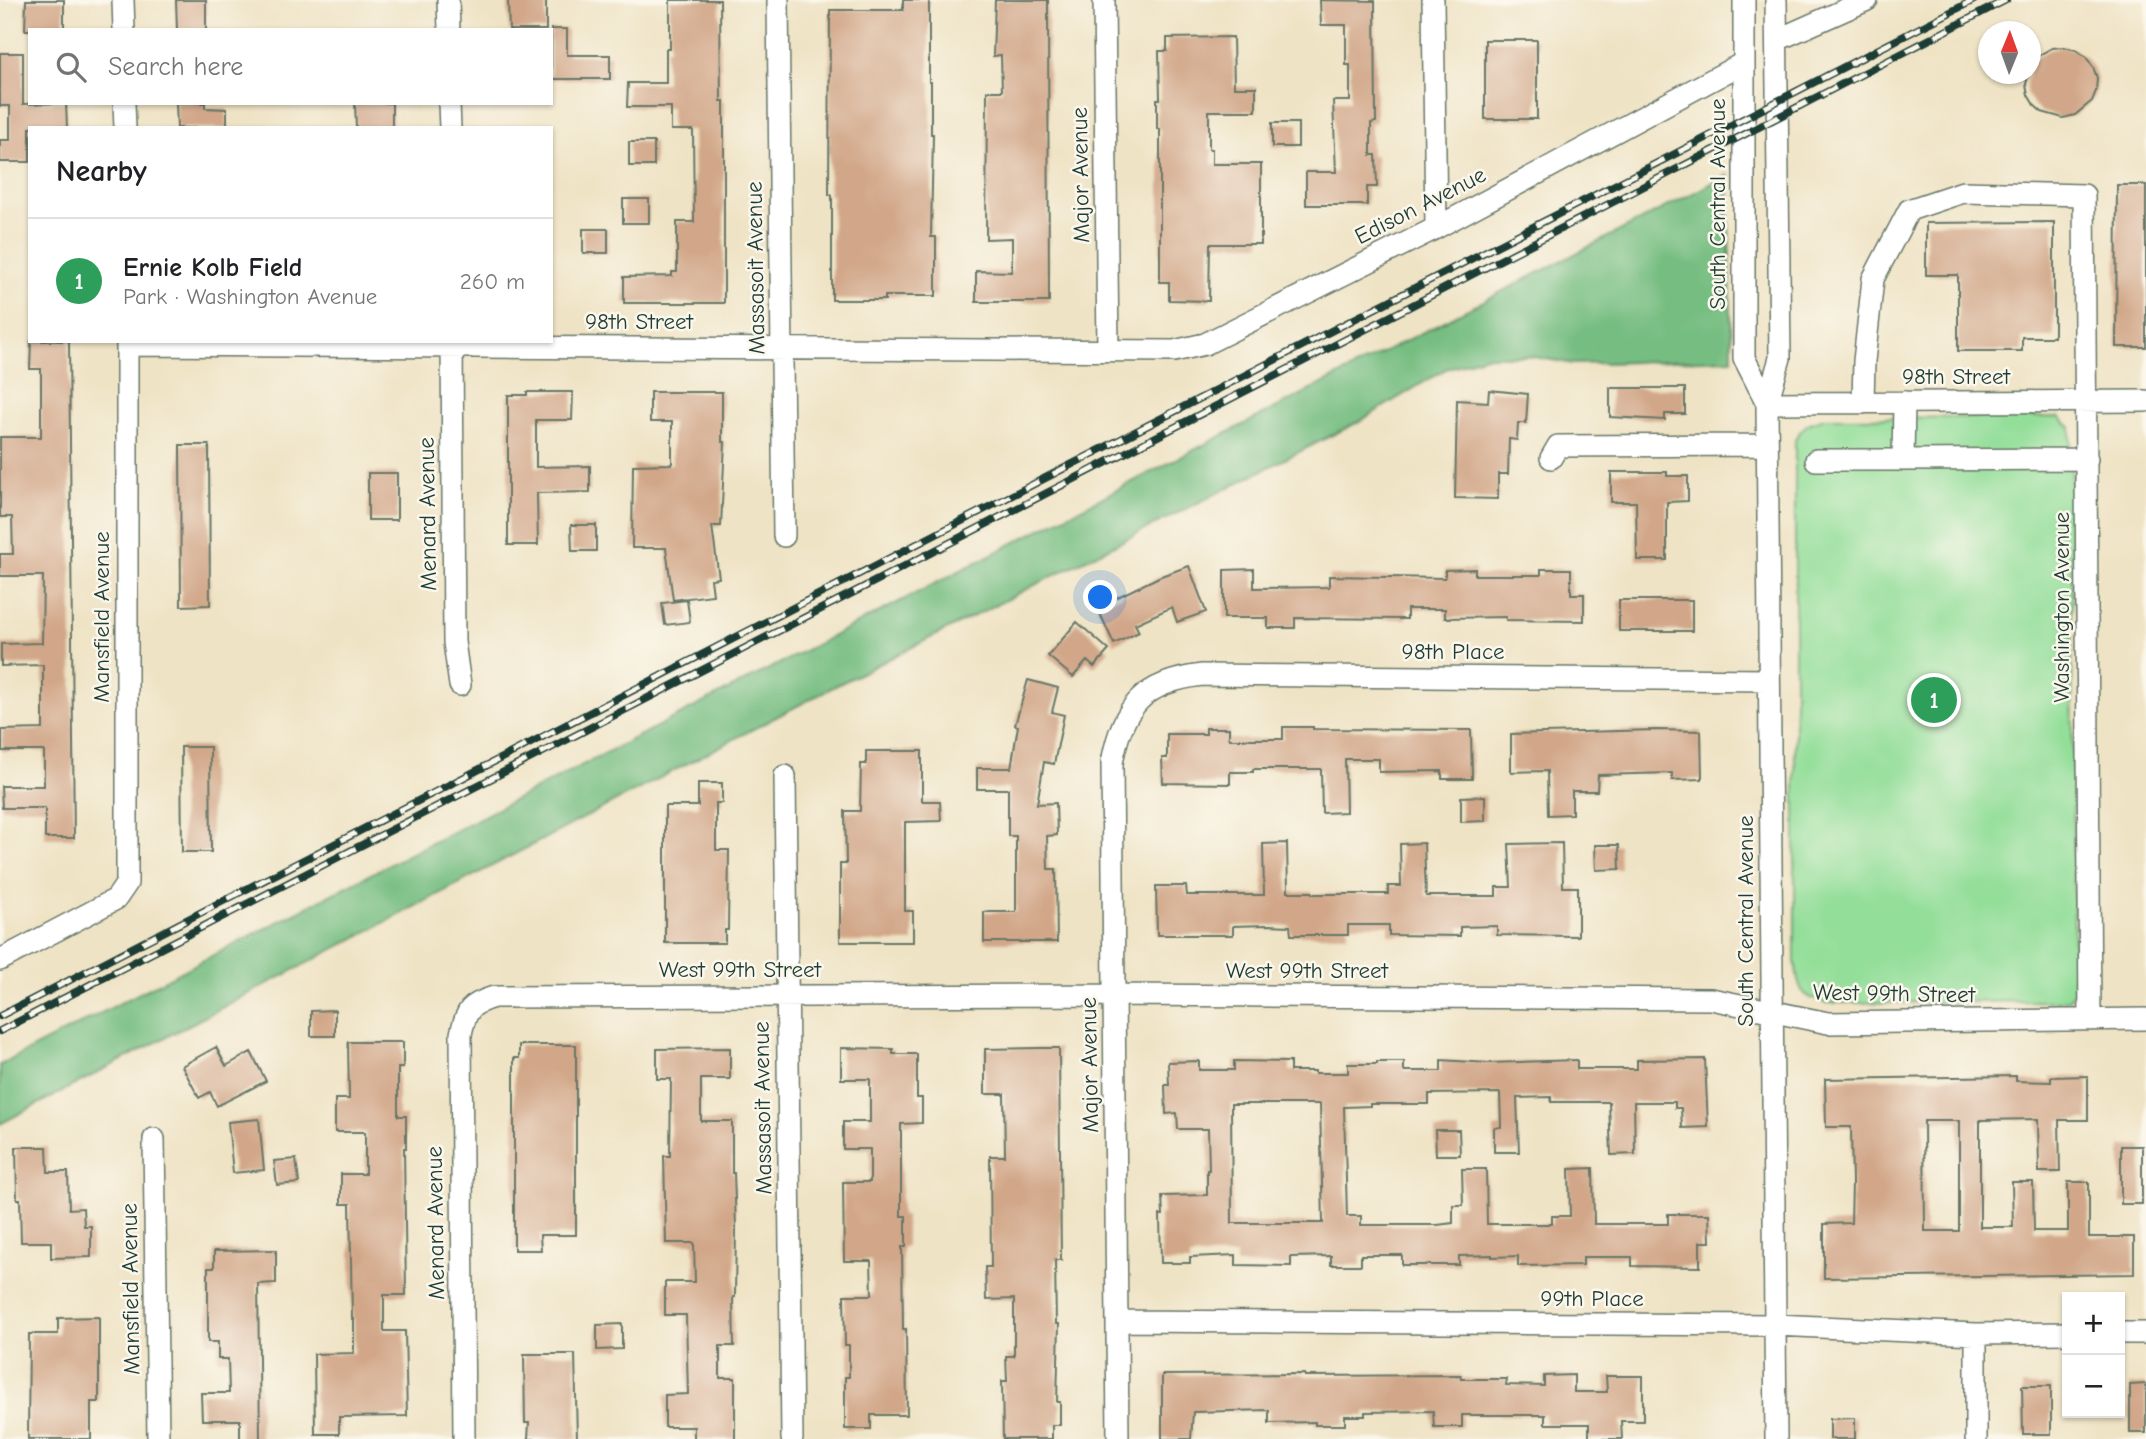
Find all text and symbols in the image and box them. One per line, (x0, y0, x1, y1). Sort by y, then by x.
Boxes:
north arrow (1978, 21, 2041, 84)
search box (28, 28, 553, 105)
icon: search (52, 48, 90, 86)
text: Search here (108, 52, 243, 82)
street label: South Central Avenue (1704, 98, 1731, 310)
street label: Major Avenue (1066, 107, 1095, 243)
text: Nearby (56, 154, 147, 189)
street label: Edison Avenue (1350, 161, 1490, 250)
street label: Massasoit Avenue (740, 181, 771, 355)
text: Ernie Kolb Field (123, 253, 302, 283)
text: 1 (74, 268, 84, 295)
text: 260 m (460, 268, 525, 295)
text: Park · Washington Avenue (123, 283, 377, 310)
street label: 98th Street (585, 308, 695, 335)
street label: 98th Street (1902, 363, 2012, 390)
street label: Menard Avenue (413, 437, 442, 591)
street label: Washington Avenue (2048, 512, 2075, 702)
street label: Mansfield Avenue (88, 531, 115, 703)
your location (1083, 580, 1117, 614)
street label: 98th Place (1401, 638, 1505, 665)
pin: 1 (1911, 674, 1957, 726)
street label: South Central Avenue (1732, 815, 1759, 1027)
street label: West 99th Street (659, 956, 823, 983)
street label: West 99th Street (1226, 957, 1390, 984)
street label: West 99th Street (1813, 979, 1977, 1008)
street label: Major Avenue (1075, 997, 1104, 1133)
street label: Massasoit Avenue (747, 1021, 778, 1195)
street label: Menard Avenue (421, 1146, 450, 1300)
street label: Mansfield Avenue (116, 1203, 145, 1375)
street label: 99th Place (1540, 1285, 1644, 1312)
map controls (2062, 1292, 2125, 1418)
button: + (2062, 1292, 2125, 1355)
button: − (2062, 1355, 2125, 1418)

